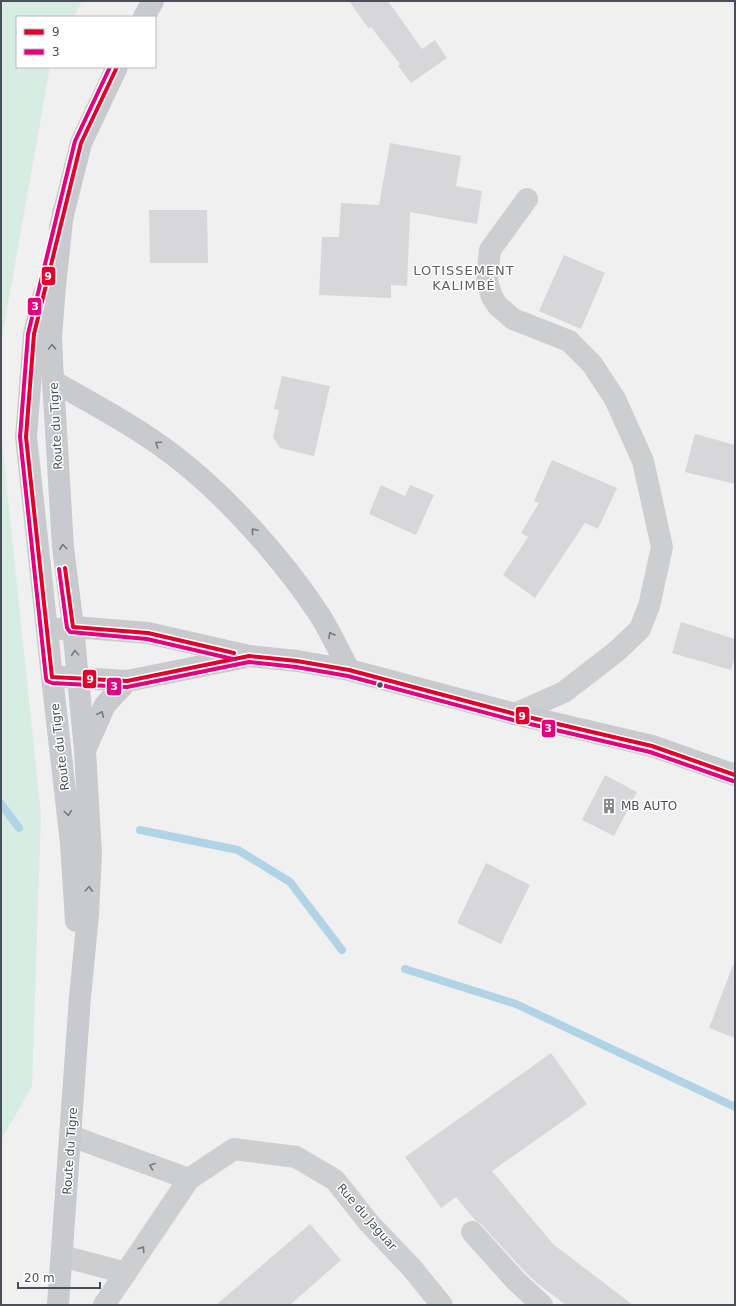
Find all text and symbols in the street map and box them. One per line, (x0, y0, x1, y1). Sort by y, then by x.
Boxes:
legend (16, 16, 156, 68)
text: 9 (52, 25, 60, 39)
text: 3 (52, 45, 60, 59)
district label: LOTISSEMENT KALIMBÉ (413, 263, 515, 293)
line badge: 9 (41, 266, 56, 286)
text: 9 (44, 270, 52, 283)
line badge: 3 (27, 297, 42, 316)
text: 3 (31, 300, 39, 313)
one-way arrow (48, 344, 56, 350)
street label: Route du Tigre (47, 382, 65, 470)
one-way arrow (155, 442, 162, 449)
one-way arrow (251, 528, 258, 536)
one-way arrow (59, 544, 68, 550)
one-way arrow (328, 632, 336, 639)
one-way arrow (70, 650, 79, 656)
line badge: 9 (82, 669, 97, 689)
text: 9 (86, 673, 94, 686)
line badge: 3 (106, 677, 122, 696)
text: 3 (110, 680, 118, 693)
unlabelled marker (375, 680, 385, 690)
street label: Route du Tigre (48, 703, 72, 791)
line badge: 9 (515, 706, 530, 725)
text: 9 (518, 710, 526, 723)
one-way arrow (96, 711, 104, 719)
line badge: 3 (541, 719, 556, 738)
text: 3 (544, 722, 552, 735)
building icon: MB AUTO (600, 797, 618, 815)
place label: MB AUTO (621, 799, 677, 813)
one-way arrow (63, 810, 72, 816)
one-way arrow (85, 886, 94, 892)
street label: Route du Tigre (60, 1107, 80, 1195)
one-way arrow (149, 1162, 156, 1171)
street label: Rue du Jaguar (334, 1181, 400, 1253)
one-way arrow (137, 1247, 144, 1254)
scale bar (18, 1264, 100, 1290)
text: 20 m (24, 1271, 55, 1285)

